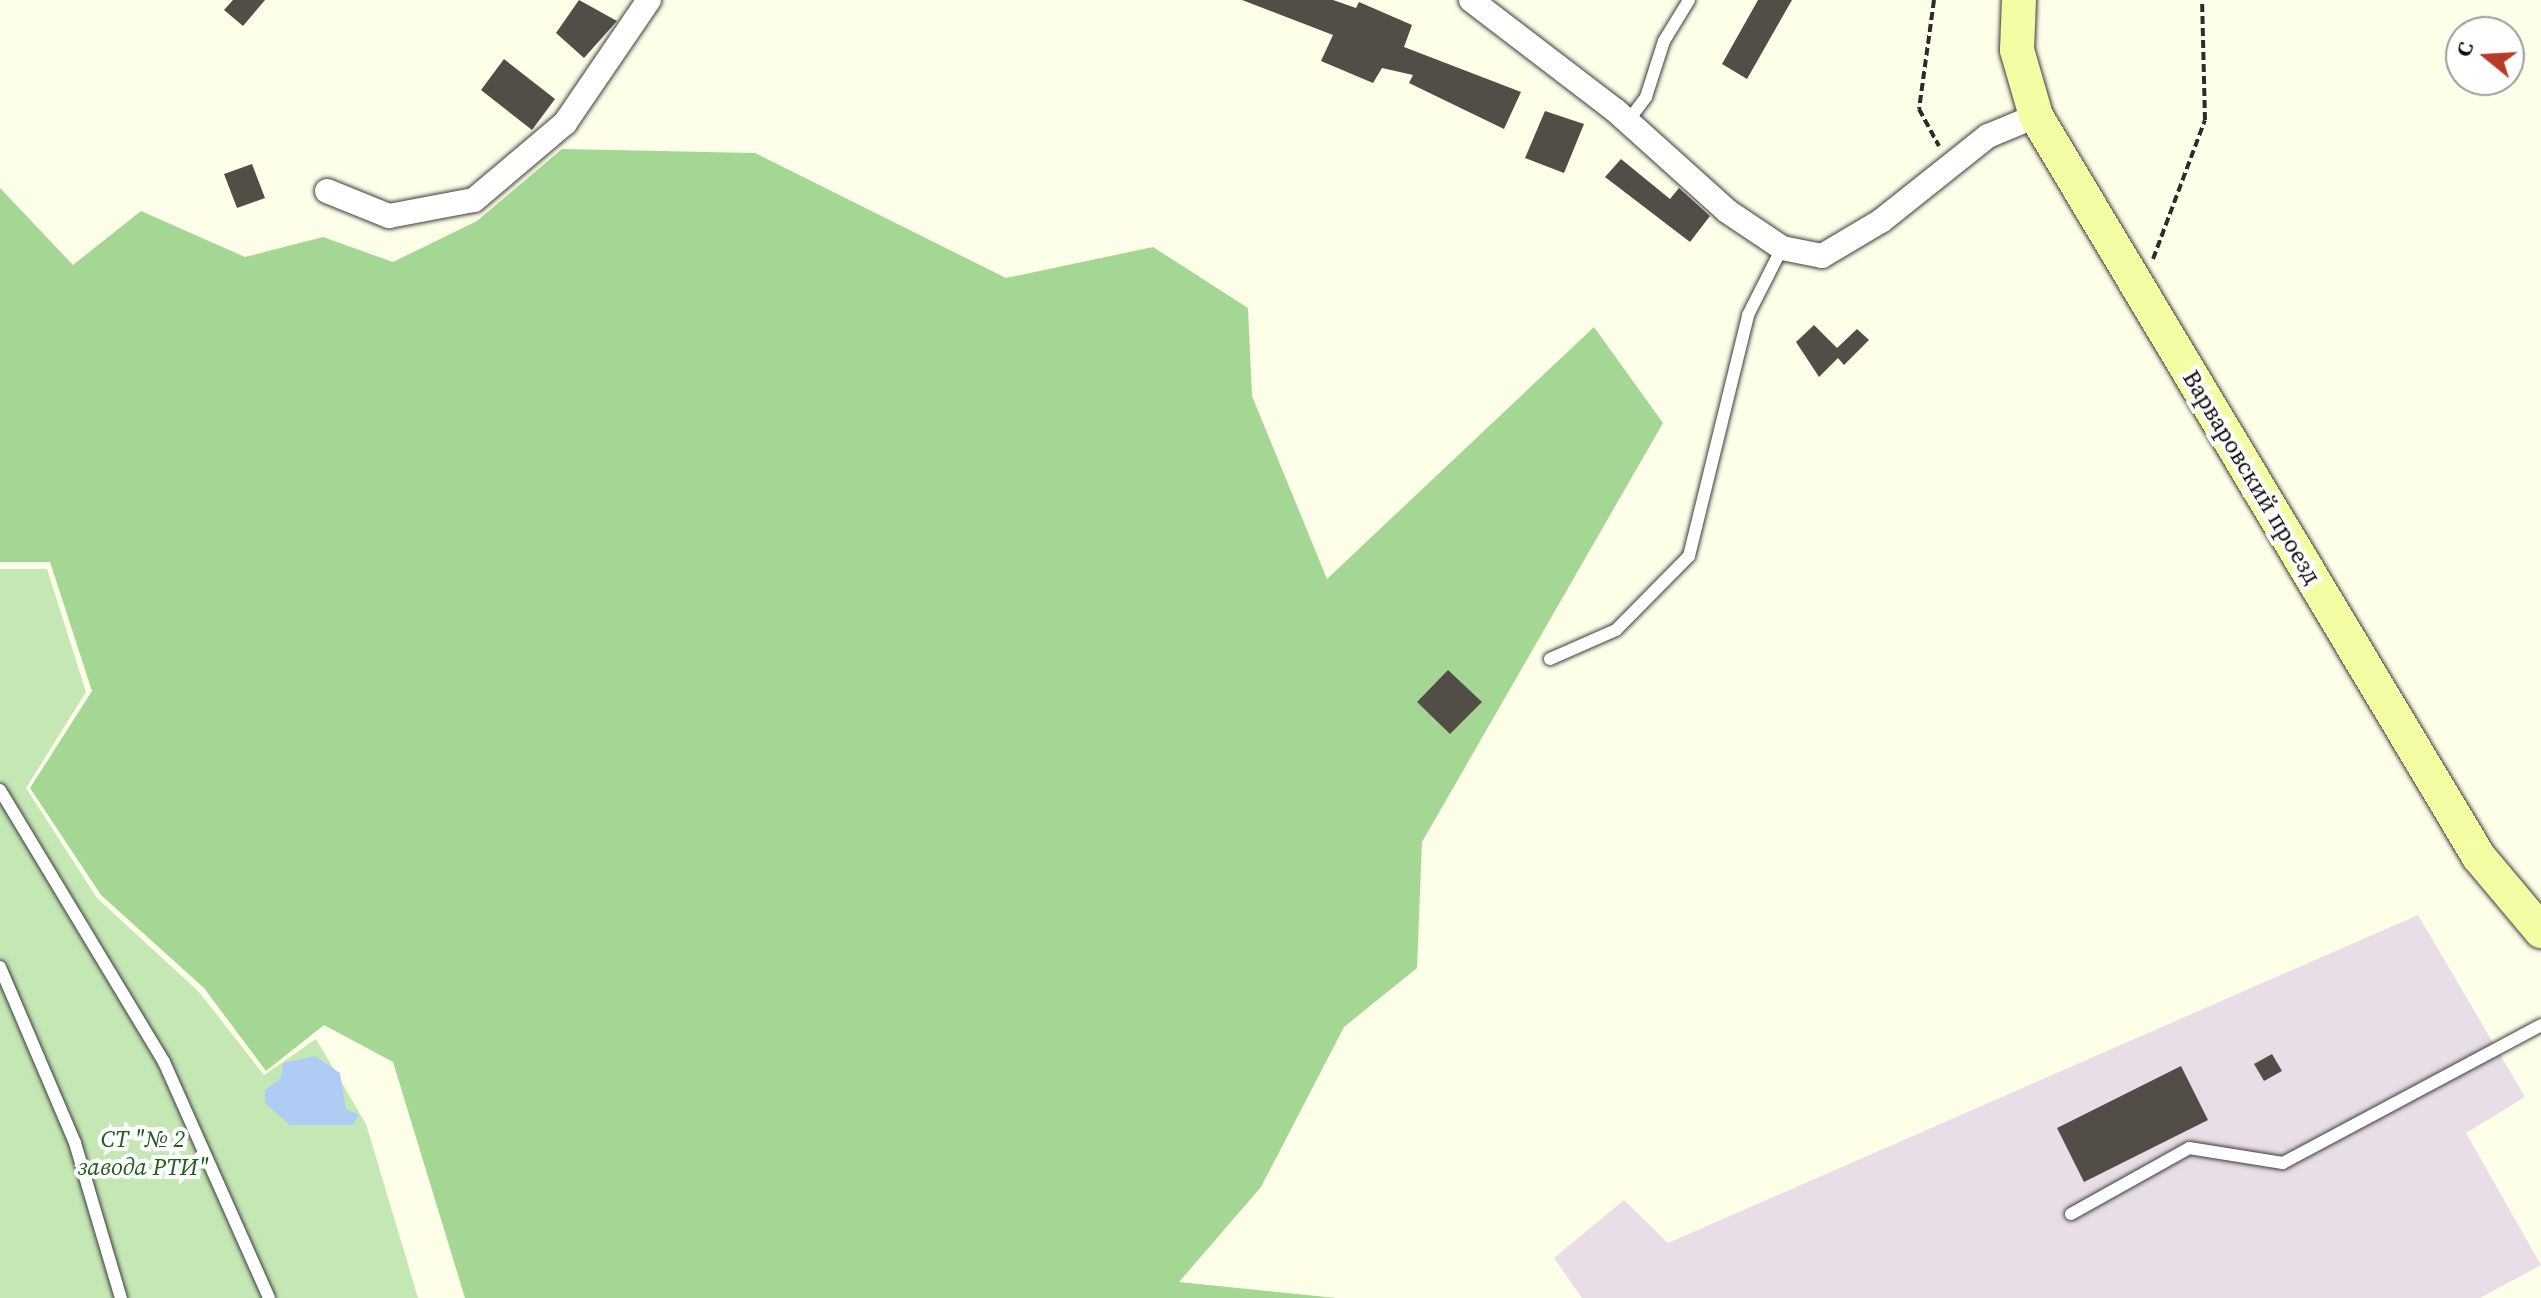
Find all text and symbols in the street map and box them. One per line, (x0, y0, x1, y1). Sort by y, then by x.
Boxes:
north arrow (2445, 16, 2525, 96)
text: С (2448, 38, 2480, 60)
street label: Варваровский проезд (2177, 365, 2327, 589)
park label: СТ "№ 2 завода РТИ" (77, 1125, 209, 1181)

